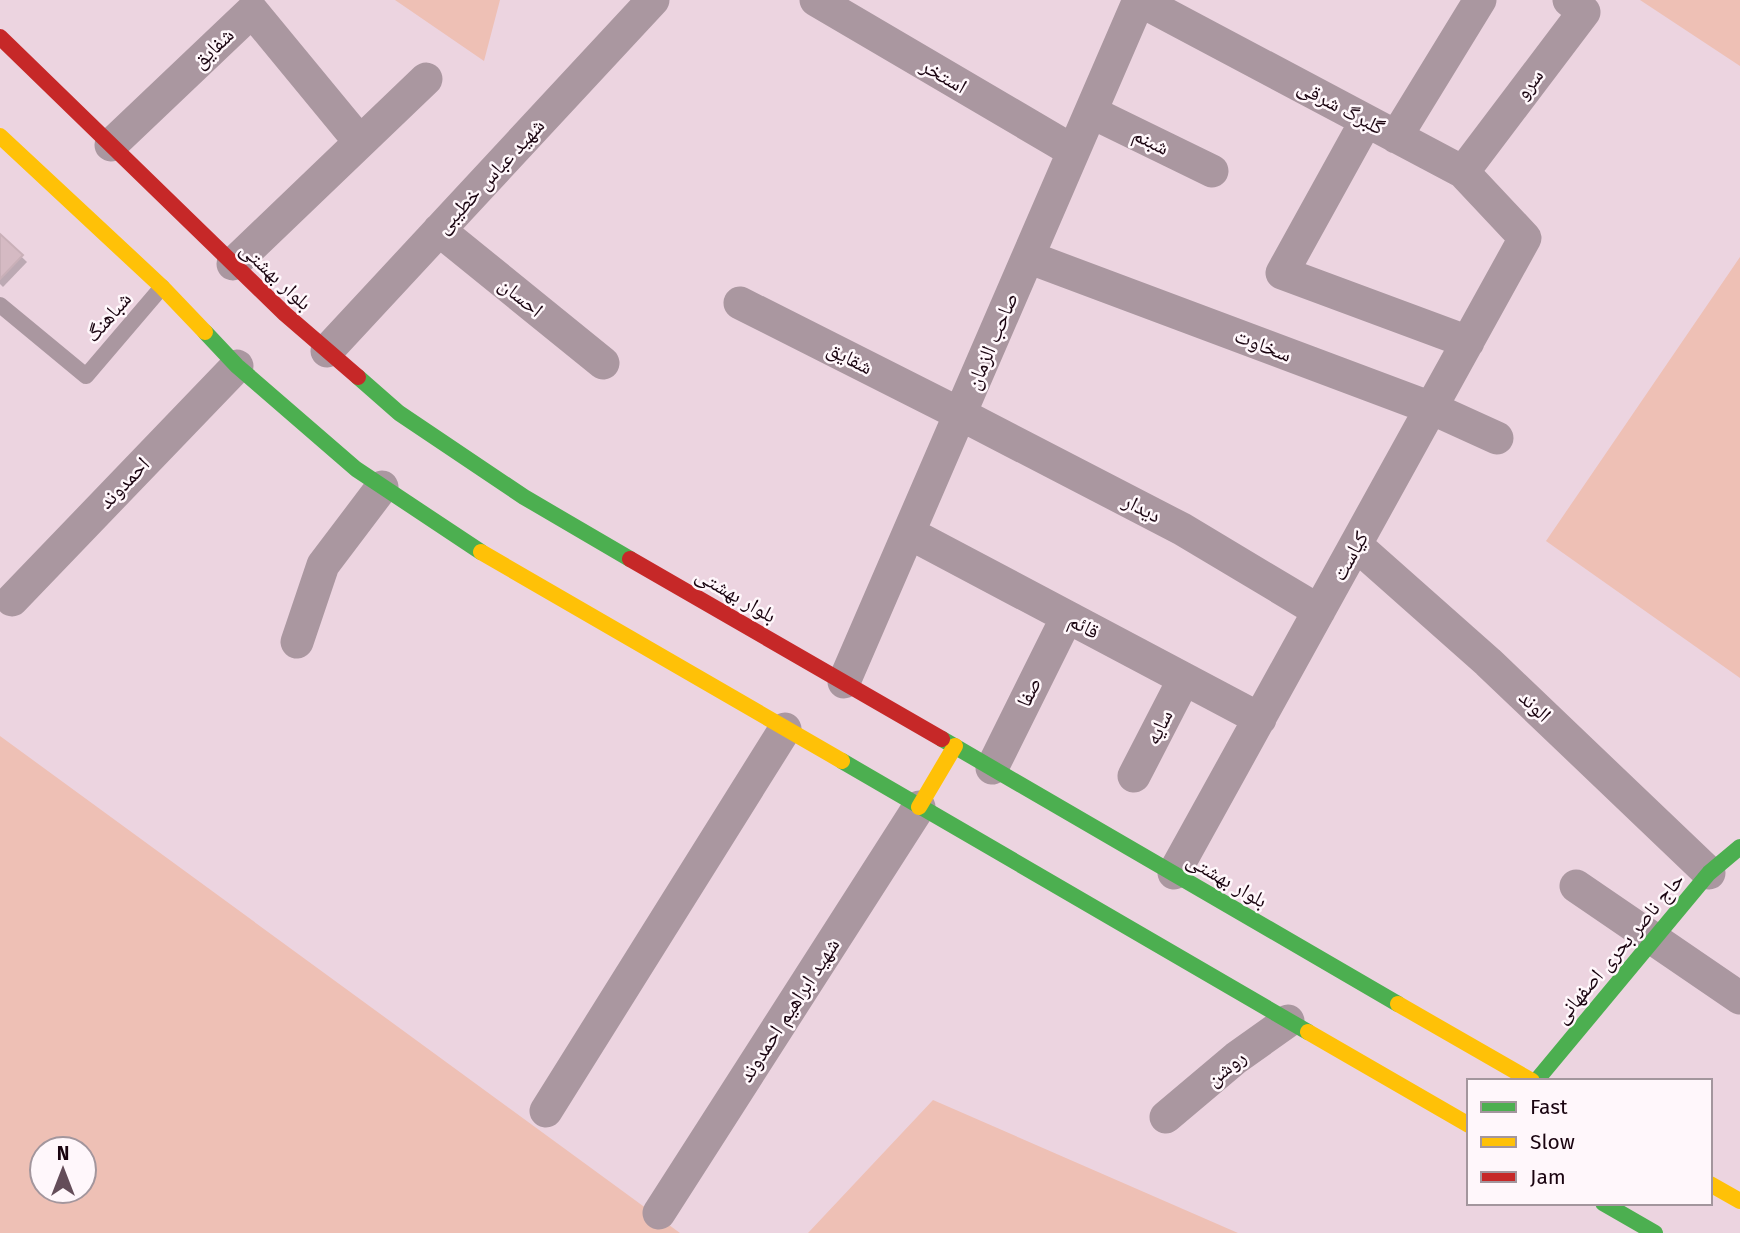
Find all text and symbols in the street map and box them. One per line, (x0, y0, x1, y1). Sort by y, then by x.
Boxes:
street label: شفایق (187, 22, 239, 74)
street label: استخر (915, 52, 972, 99)
street label: سرو (1509, 63, 1549, 105)
street label: گلبرگ شرقی (1293, 73, 1389, 141)
street label: شهید عباس خطیبی (430, 113, 550, 239)
street label: شبنم (1128, 121, 1173, 162)
street label: بلوار بهشتی (235, 236, 317, 316)
street label: احسان (493, 271, 549, 323)
street label: شباهنگ (79, 286, 137, 348)
street label: صاحب الزمان (960, 289, 1024, 393)
street label: سخاوت (1231, 322, 1295, 368)
street label: شقایق (823, 336, 877, 380)
street label: احمدوند (93, 451, 155, 515)
street label: دیدار (1118, 487, 1165, 528)
street label: کیاست (1326, 526, 1374, 585)
street label: بلوار بهشتی (691, 561, 781, 629)
street label: قائم (1064, 607, 1104, 646)
street label: صفا (1011, 673, 1047, 711)
street label: الوند (1513, 684, 1557, 728)
street label: سایه (1139, 705, 1179, 749)
street label: بلوار بهشتی (1182, 846, 1272, 914)
street label: حاج ناصر بحری اصفهانی (1548, 867, 1690, 1029)
street label: شهید ابراهیم احمدوند (733, 933, 846, 1087)
street label: روشن (1201, 1044, 1251, 1092)
legend (1467, 1079, 1712, 1205)
text: Fast (1530, 1094, 1568, 1120)
text: Slow (1530, 1129, 1575, 1155)
north arrow (28, 1135, 98, 1205)
text: N (57, 1142, 69, 1165)
text: Jam (1530, 1164, 1566, 1190)

